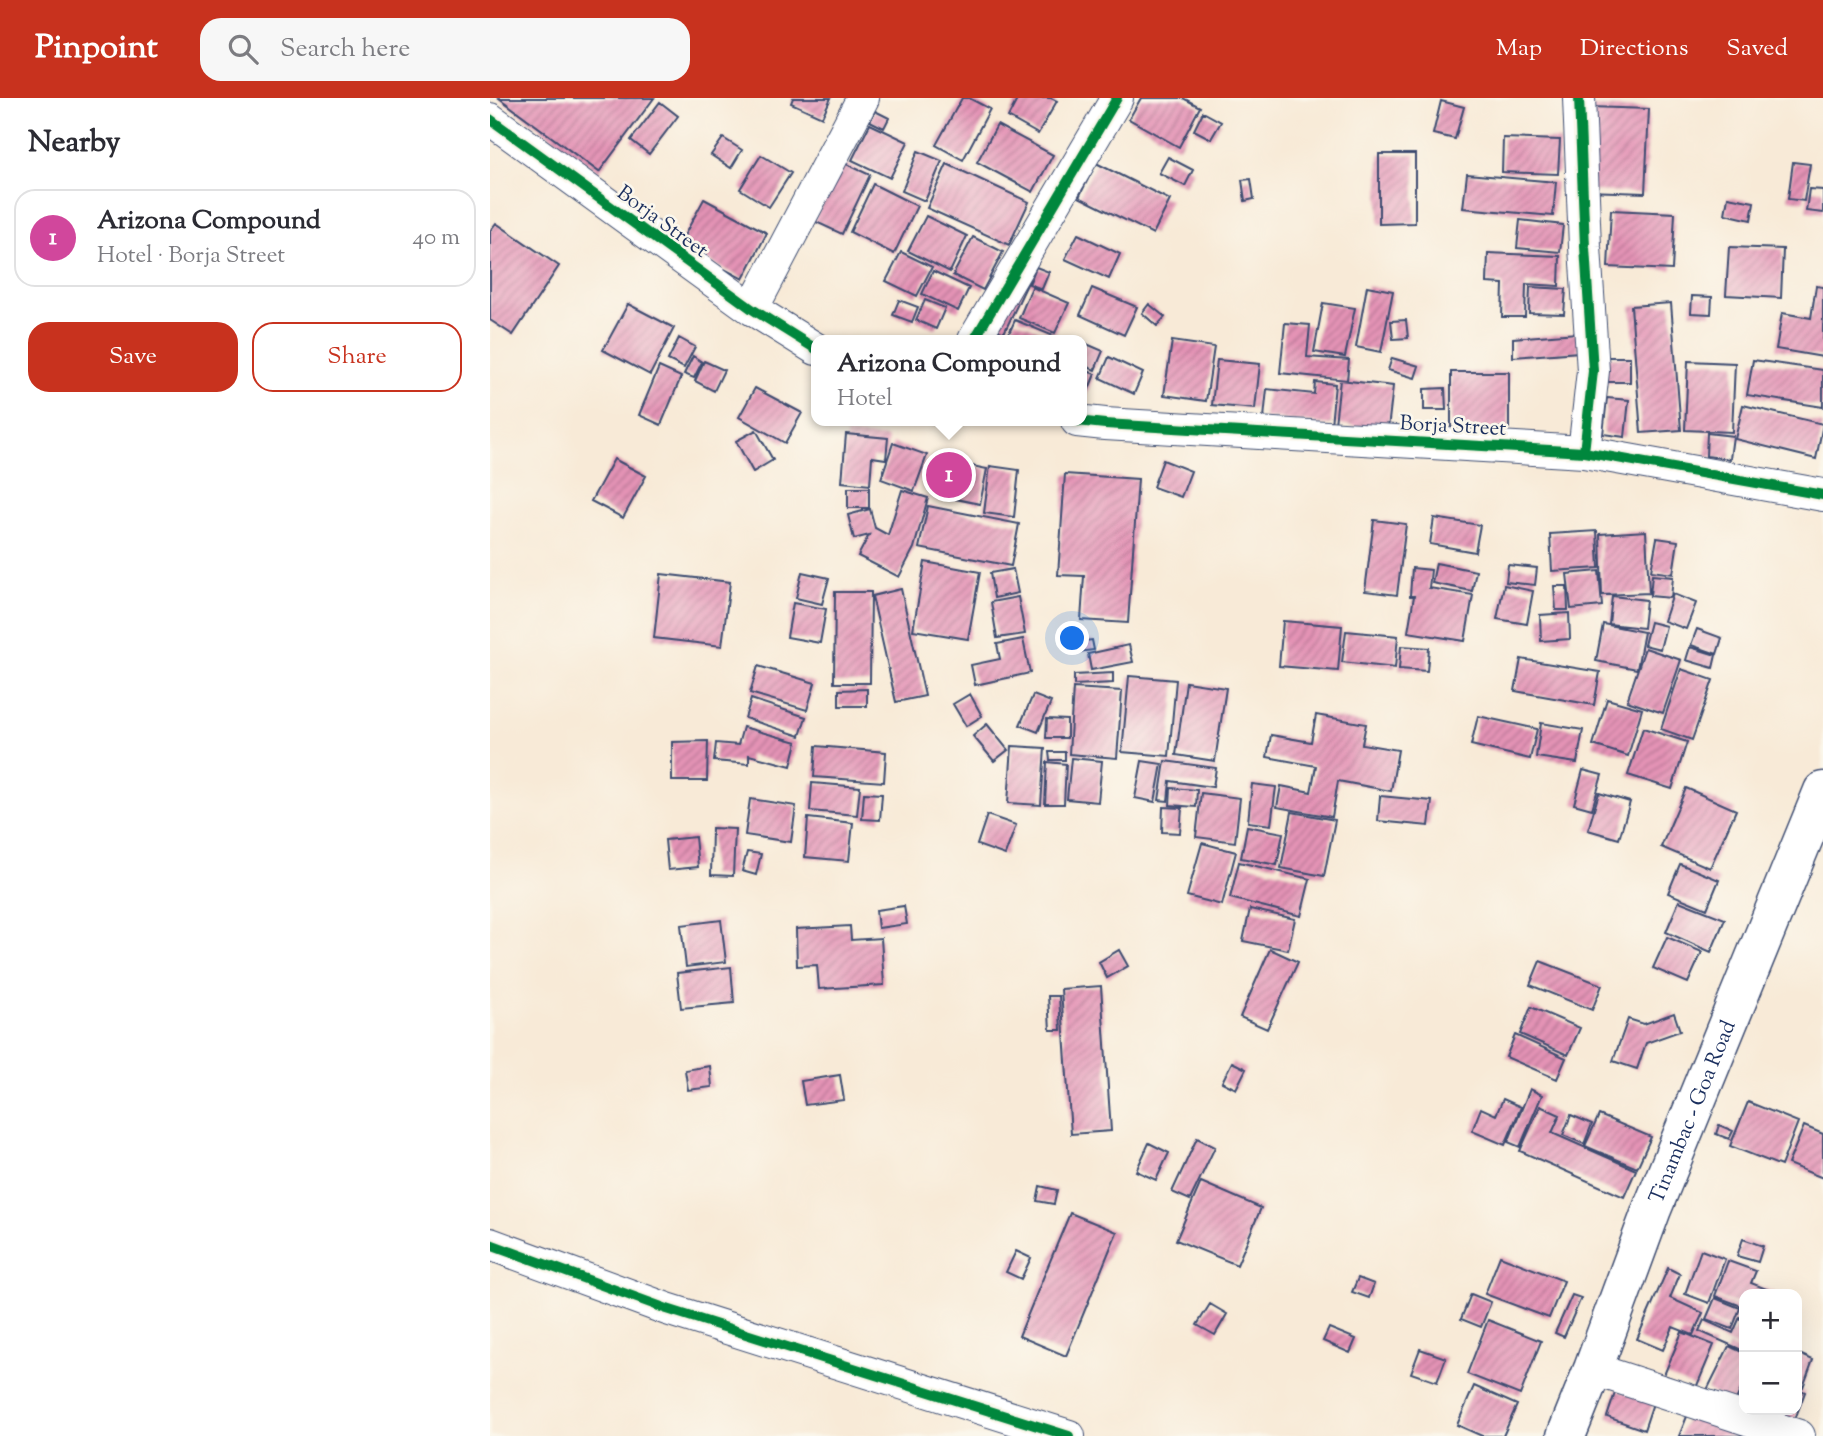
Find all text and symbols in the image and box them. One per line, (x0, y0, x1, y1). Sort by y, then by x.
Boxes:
search box (200, 18, 690, 81)
text: Pinpoint (35, 25, 158, 73)
icon: search (224, 30, 262, 68)
text: Search here (280, 31, 410, 68)
text: Map (1496, 32, 1542, 66)
text: Directions (1580, 32, 1688, 66)
text: Saved (1726, 32, 1788, 66)
text: Nearby (28, 122, 120, 165)
street label: Borja Street (610, 179, 714, 266)
text: Arizona Compound (97, 203, 321, 240)
text: 1 (49, 222, 57, 255)
text: 40 m (413, 222, 460, 255)
text: Hotel · Borja Street (97, 240, 285, 273)
button: Save (28, 322, 238, 392)
button: Share (252, 322, 462, 392)
popup (811, 335, 1087, 426)
text: Arizona Compound (837, 346, 1061, 383)
text: Hotel (837, 383, 893, 416)
street label: Borja Street (1399, 409, 1507, 445)
pin: 1 (926, 449, 972, 501)
your location (1055, 621, 1089, 655)
street label: Tinambac - Goa Road (1643, 1016, 1745, 1209)
map controls (1739, 1289, 1802, 1415)
button: + (1739, 1289, 1802, 1352)
button: − (1739, 1352, 1802, 1415)

